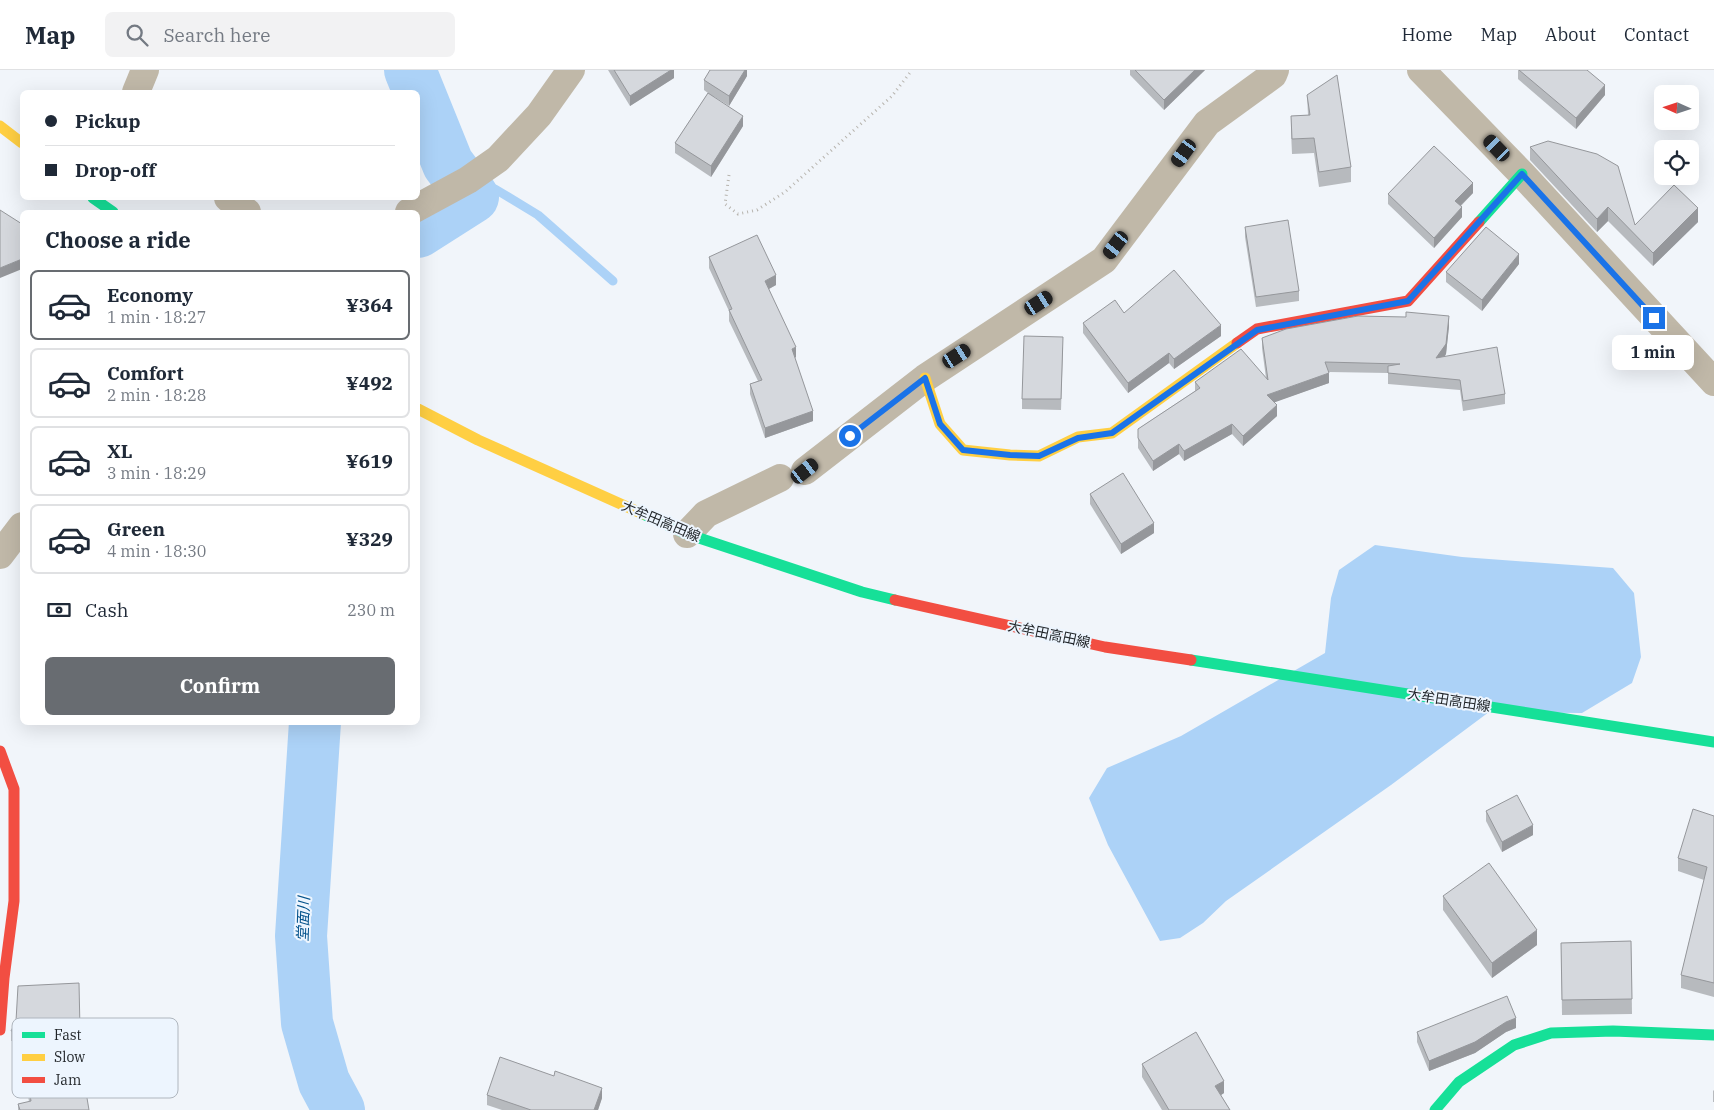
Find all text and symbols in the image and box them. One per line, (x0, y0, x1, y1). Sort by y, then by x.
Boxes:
search box (105, 12, 455, 57)
text: Map (25, 19, 75, 51)
icon: search (123, 21, 151, 49)
text: Search here (163, 23, 270, 47)
text: Home (1401, 23, 1453, 46)
text: Map (1481, 23, 1517, 46)
text: About (1545, 23, 1596, 46)
text: Contact (1624, 23, 1689, 46)
north arrow (1654, 85, 1699, 130)
map controls (1654, 85, 1699, 185)
text: Pickup (75, 109, 140, 133)
car (1481, 132, 1512, 164)
car (1169, 136, 1198, 170)
button: locate (1654, 140, 1699, 185)
text: Drop-off (75, 158, 156, 182)
text: Choose a ride (45, 225, 191, 254)
car (1100, 229, 1131, 261)
icon: car (47, 283, 92, 328)
text: Economy (107, 283, 193, 307)
car (1022, 289, 1055, 317)
text: ¥364 (346, 293, 393, 317)
text: 1 min · 18:27 (107, 307, 206, 327)
route end (1643, 307, 1665, 329)
callout: 1 min (1613, 336, 1695, 370)
car (940, 342, 973, 370)
text: 1 min (1631, 342, 1675, 362)
icon: car (47, 361, 92, 406)
text: Comfort (107, 361, 184, 385)
text: ¥492 (346, 371, 393, 395)
text: 2 min · 18:28 (107, 385, 206, 405)
route start (839, 425, 861, 447)
icon: car (47, 439, 92, 484)
text: XL (107, 439, 133, 463)
text: ¥619 (346, 449, 393, 473)
car (788, 456, 821, 486)
text: 3 min · 18:29 (107, 463, 206, 483)
street label: 大牟田高田線 (619, 496, 703, 546)
icon: car (47, 517, 92, 562)
text: Green (107, 517, 165, 541)
text: ¥329 (346, 527, 393, 551)
text: 4 min · 18:30 (107, 541, 206, 561)
icon: cash (45, 596, 73, 624)
text: Cash (85, 598, 129, 622)
text: 230 m (347, 600, 395, 620)
street label: 大牟田高田線 (1006, 616, 1092, 652)
button: Confirm (45, 657, 395, 715)
street label: 大牟田高田線 (1406, 685, 1492, 715)
water label: 堂面川 (293, 894, 313, 942)
legend (12, 1018, 178, 1098)
text: Fast (54, 1026, 82, 1044)
text: Slow (54, 1048, 85, 1066)
text: Jam (54, 1071, 81, 1089)

